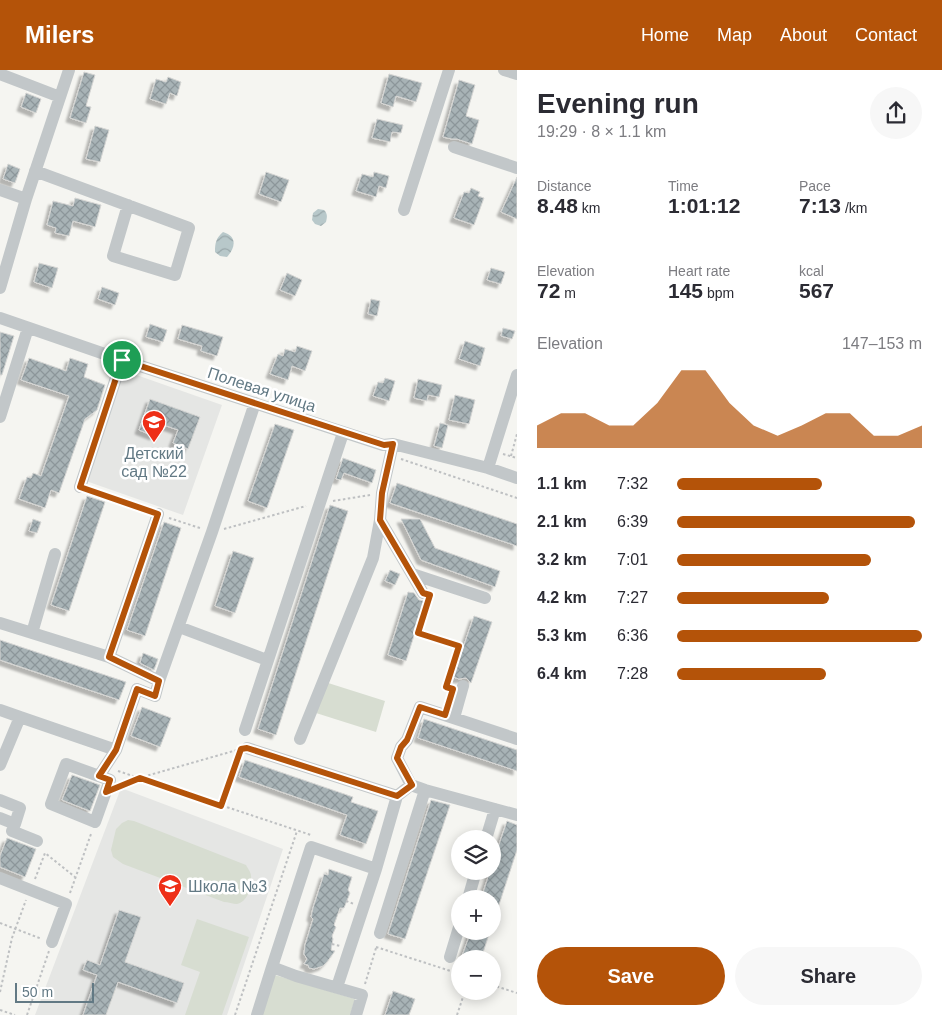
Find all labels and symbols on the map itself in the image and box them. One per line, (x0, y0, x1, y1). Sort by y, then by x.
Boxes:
pin (101, 339, 143, 381)
street label: Полевая улица (206, 364, 318, 415)
school or university icon: Детский сад №22 (141, 409, 167, 443)
place label: Детский сад №22 (121, 445, 187, 480)
school or university icon: Школа №3 (157, 873, 183, 907)
place label: Школа №3 (188, 878, 267, 895)
scale bar (15, 980, 94, 1003)

